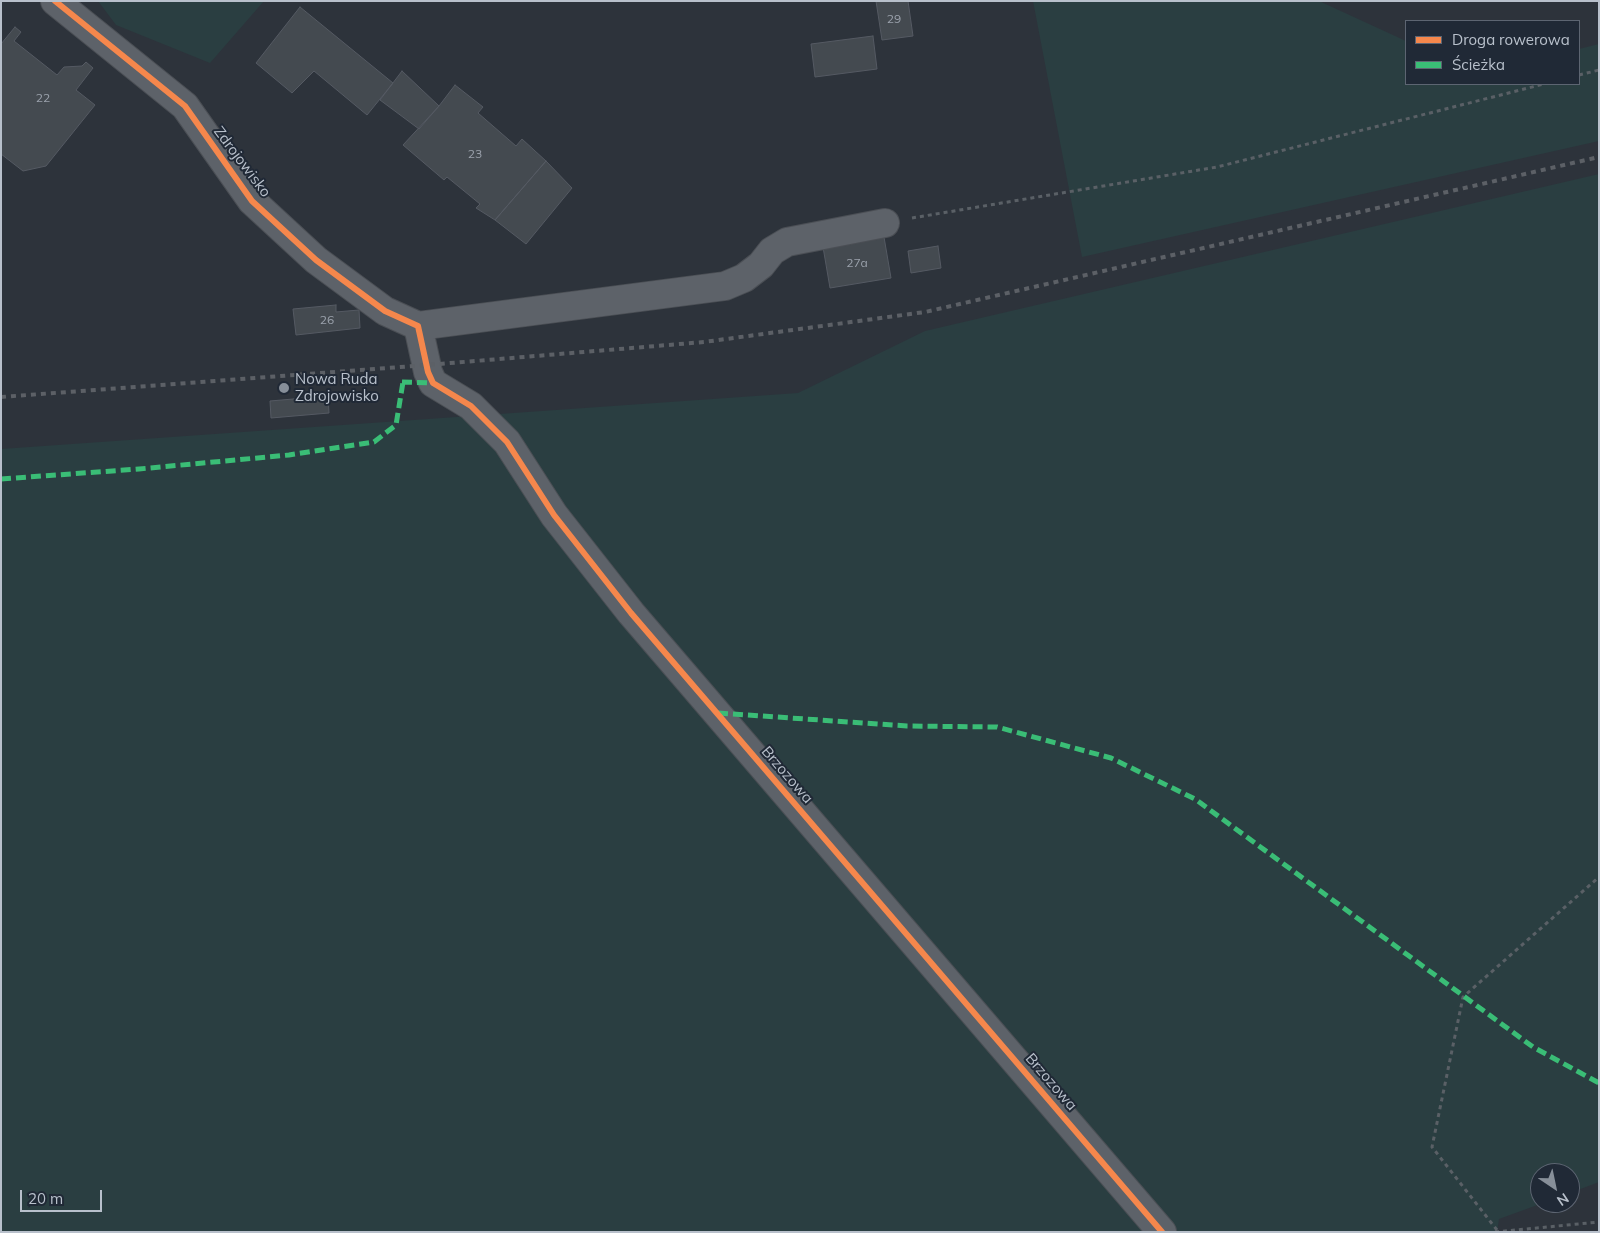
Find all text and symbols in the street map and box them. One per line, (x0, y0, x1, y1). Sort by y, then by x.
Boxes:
house number: 29 (887, 12, 901, 26)
legend (1405, 20, 1580, 85)
text: Droga rowerowa (1452, 30, 1570, 49)
text: Ścieżka (1452, 55, 1505, 74)
house number: 22 (36, 91, 50, 105)
street label: Zdrojowisko (210, 123, 274, 201)
house number: 23 (468, 147, 482, 161)
house number: 27a (846, 256, 868, 270)
house number: 26 (320, 313, 334, 327)
place label: Nowa Ruda Zdrojowisko (295, 370, 379, 405)
marker: Nowa Ruda Zdrojowisko (277, 381, 291, 395)
street label: Brzozowa (757, 743, 817, 807)
street label: Brzozowa (1021, 1050, 1081, 1114)
north arrow (1530, 1163, 1580, 1213)
scale bar (22, 1180, 105, 1212)
text: 20 m (28, 1189, 63, 1208)
text: N (1553, 1189, 1572, 1210)

